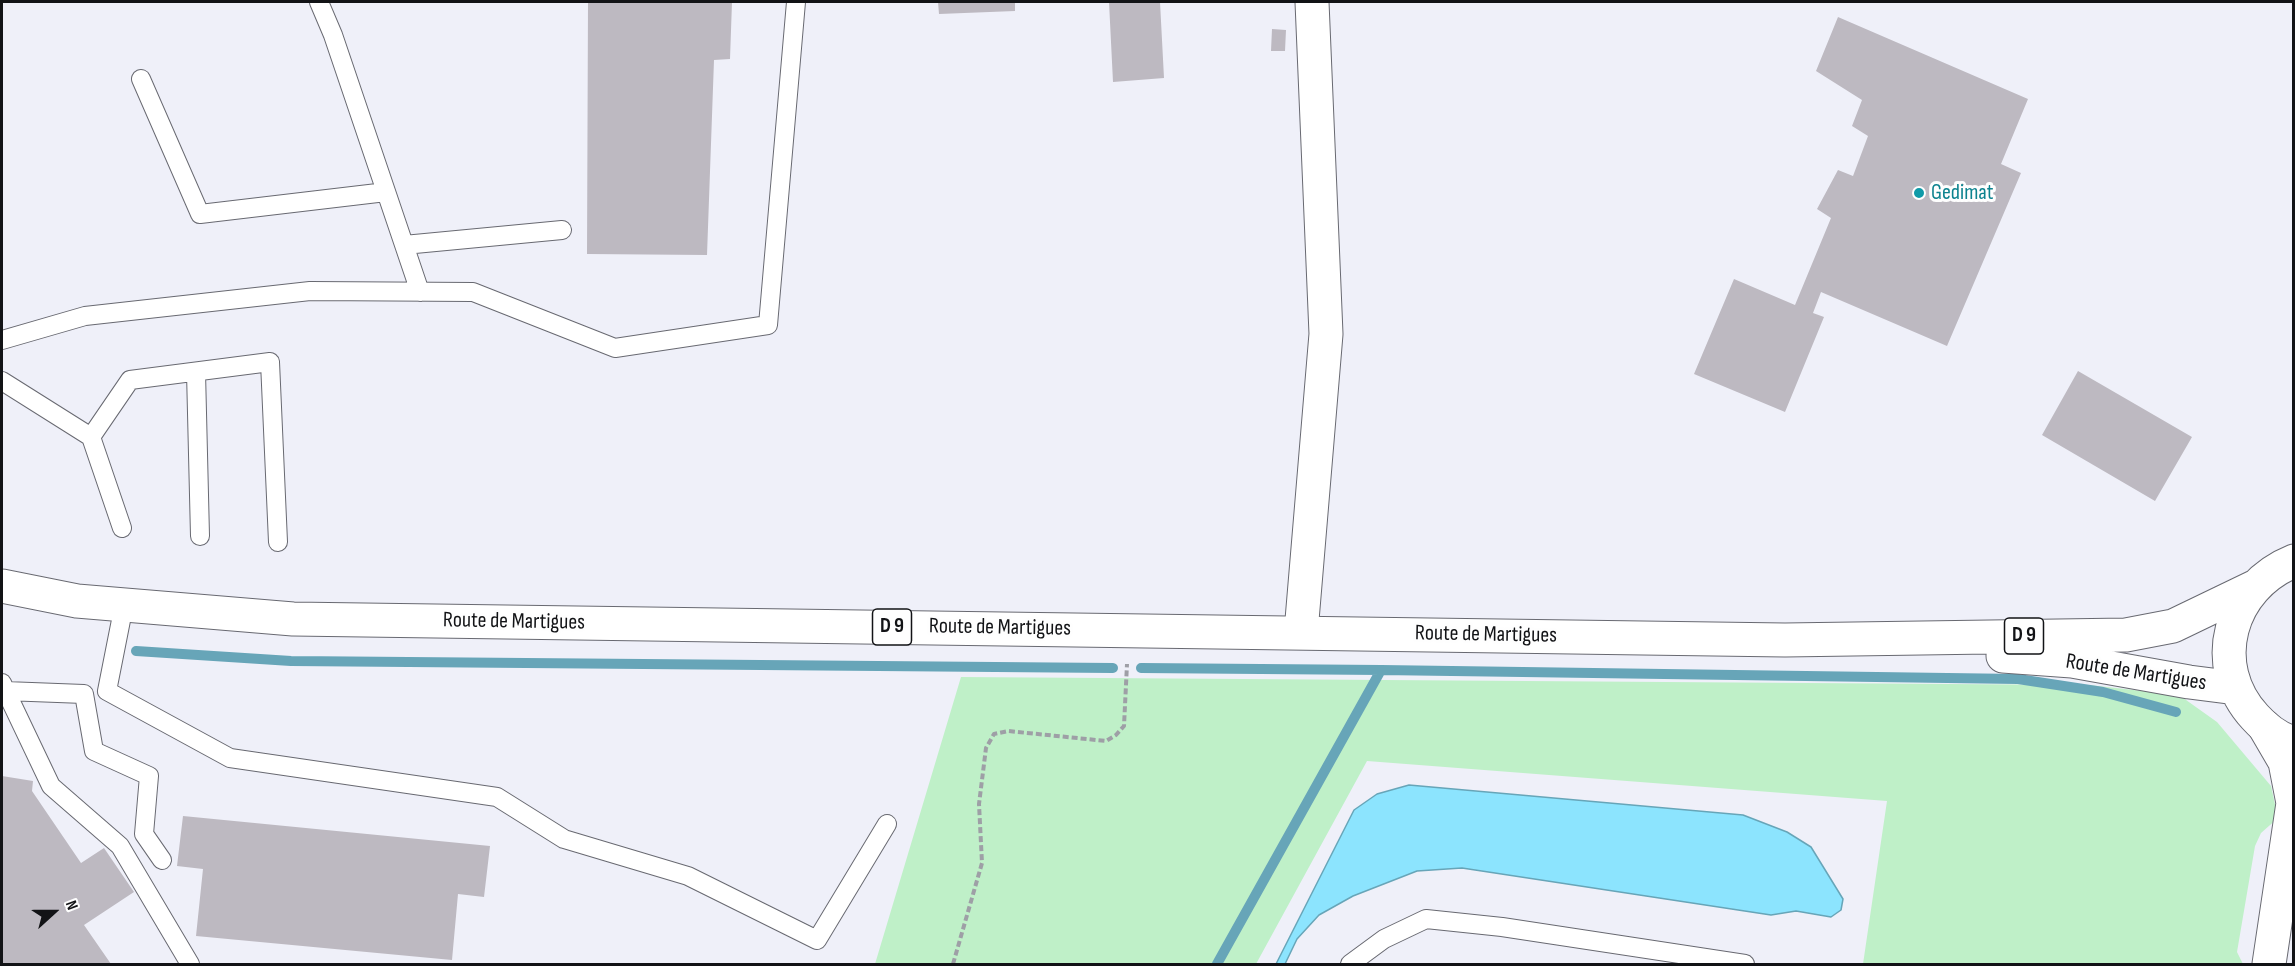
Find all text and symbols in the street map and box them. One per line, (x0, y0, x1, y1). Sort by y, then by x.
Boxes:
place label: Gedimat (1931, 180, 1993, 206)
marker: Gedimat (1912, 186, 1926, 200)
street label: Route de Martigues (443, 608, 585, 636)
road number: D 9 (872, 609, 912, 645)
street label: Route de Martigues (929, 614, 1071, 642)
road number: D 9 (2004, 618, 2044, 654)
street label: Route de Martigues (1415, 621, 1557, 649)
street label: Route de Martigues (2064, 649, 2208, 697)
north arrow (24, 882, 84, 942)
text: N (61, 898, 82, 913)

